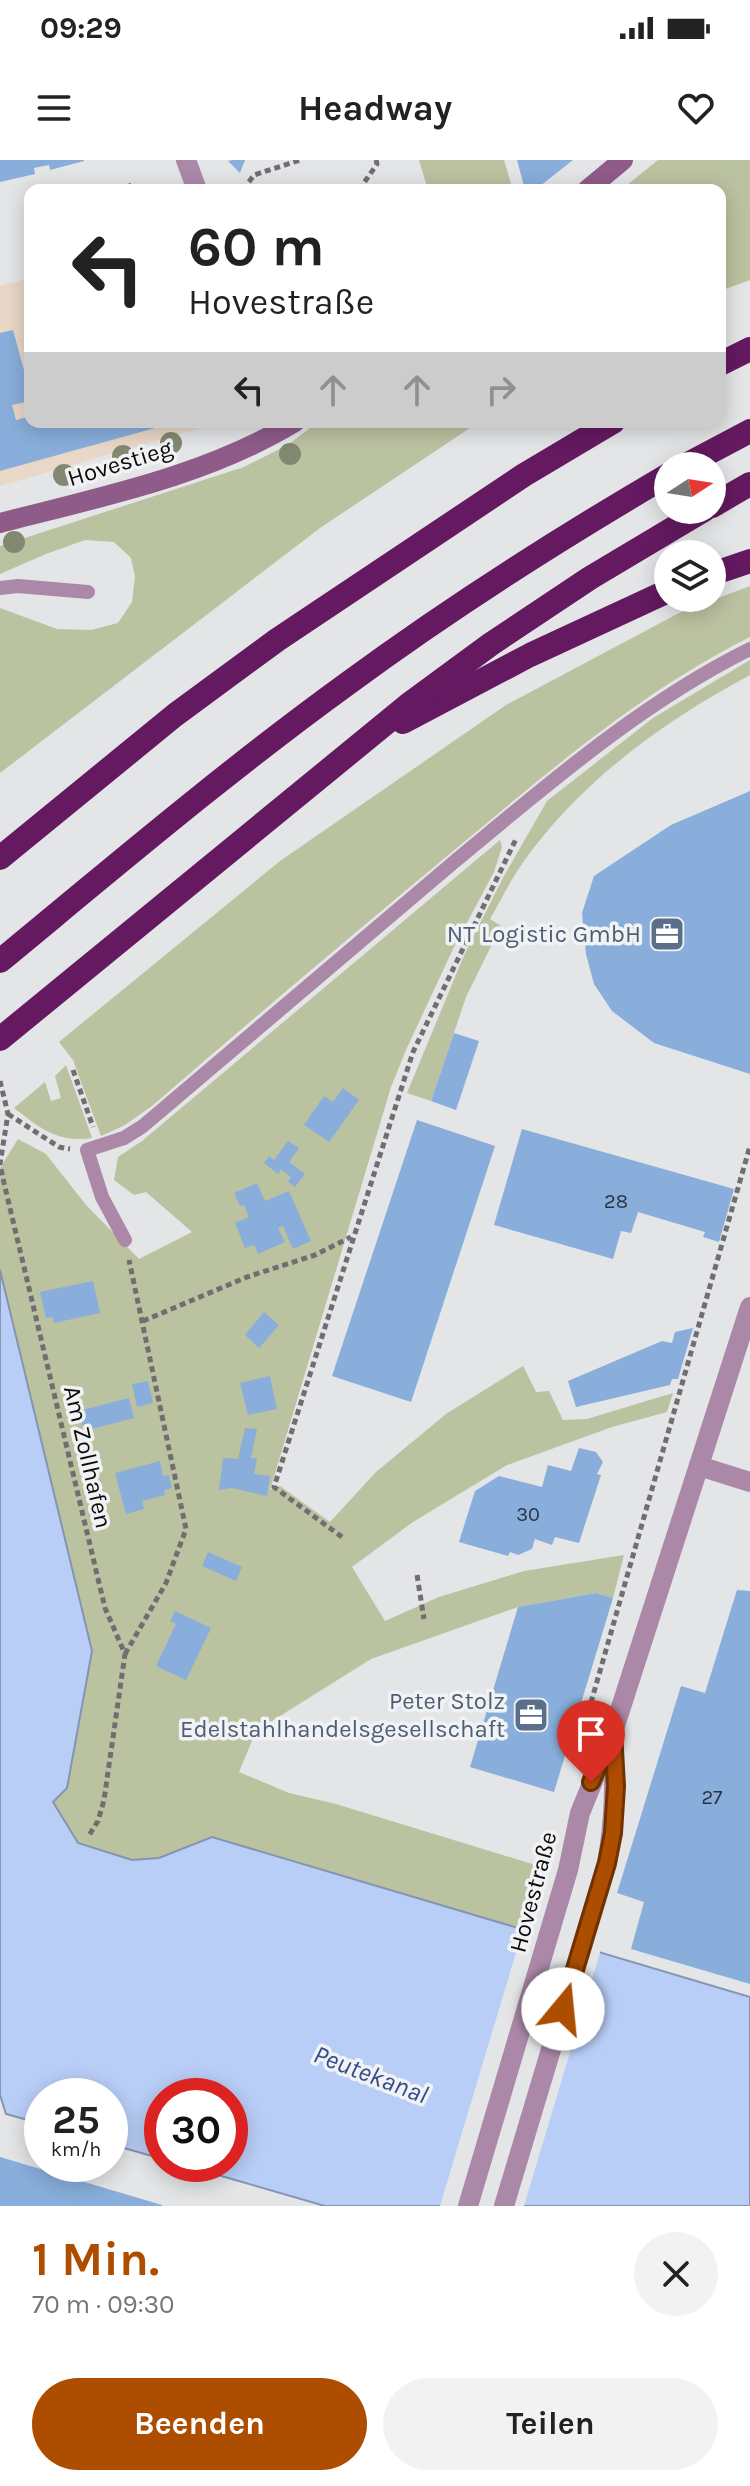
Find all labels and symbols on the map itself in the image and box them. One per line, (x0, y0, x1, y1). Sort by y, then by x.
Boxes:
street label: Hovestieg (64, 434, 176, 492)
north arrow (654, 452, 726, 524)
office icon: NT Logistic GmbH (648, 915, 686, 953)
place label: NT Logistic GmbH (447, 920, 641, 948)
house number: 28 (604, 1190, 628, 1213)
street label: Am Zollhafen (58, 1383, 118, 1531)
house number: 30 (516, 1503, 540, 1526)
place label: Peter Stolz Edelstahlhandelsgesellschaft (180, 1687, 505, 1743)
office icon: Peter Stolz Edelstahlhandelsgesellschaft (512, 1696, 550, 1734)
pin (557, 1700, 625, 1782)
house number: 27 (702, 1786, 723, 1809)
street label: Hovestraße (503, 1828, 563, 1956)
position arrow (521, 1967, 605, 2051)
water label: Peutekanal (309, 2038, 432, 2110)
speed limit sign: 30 (144, 2078, 248, 2182)

